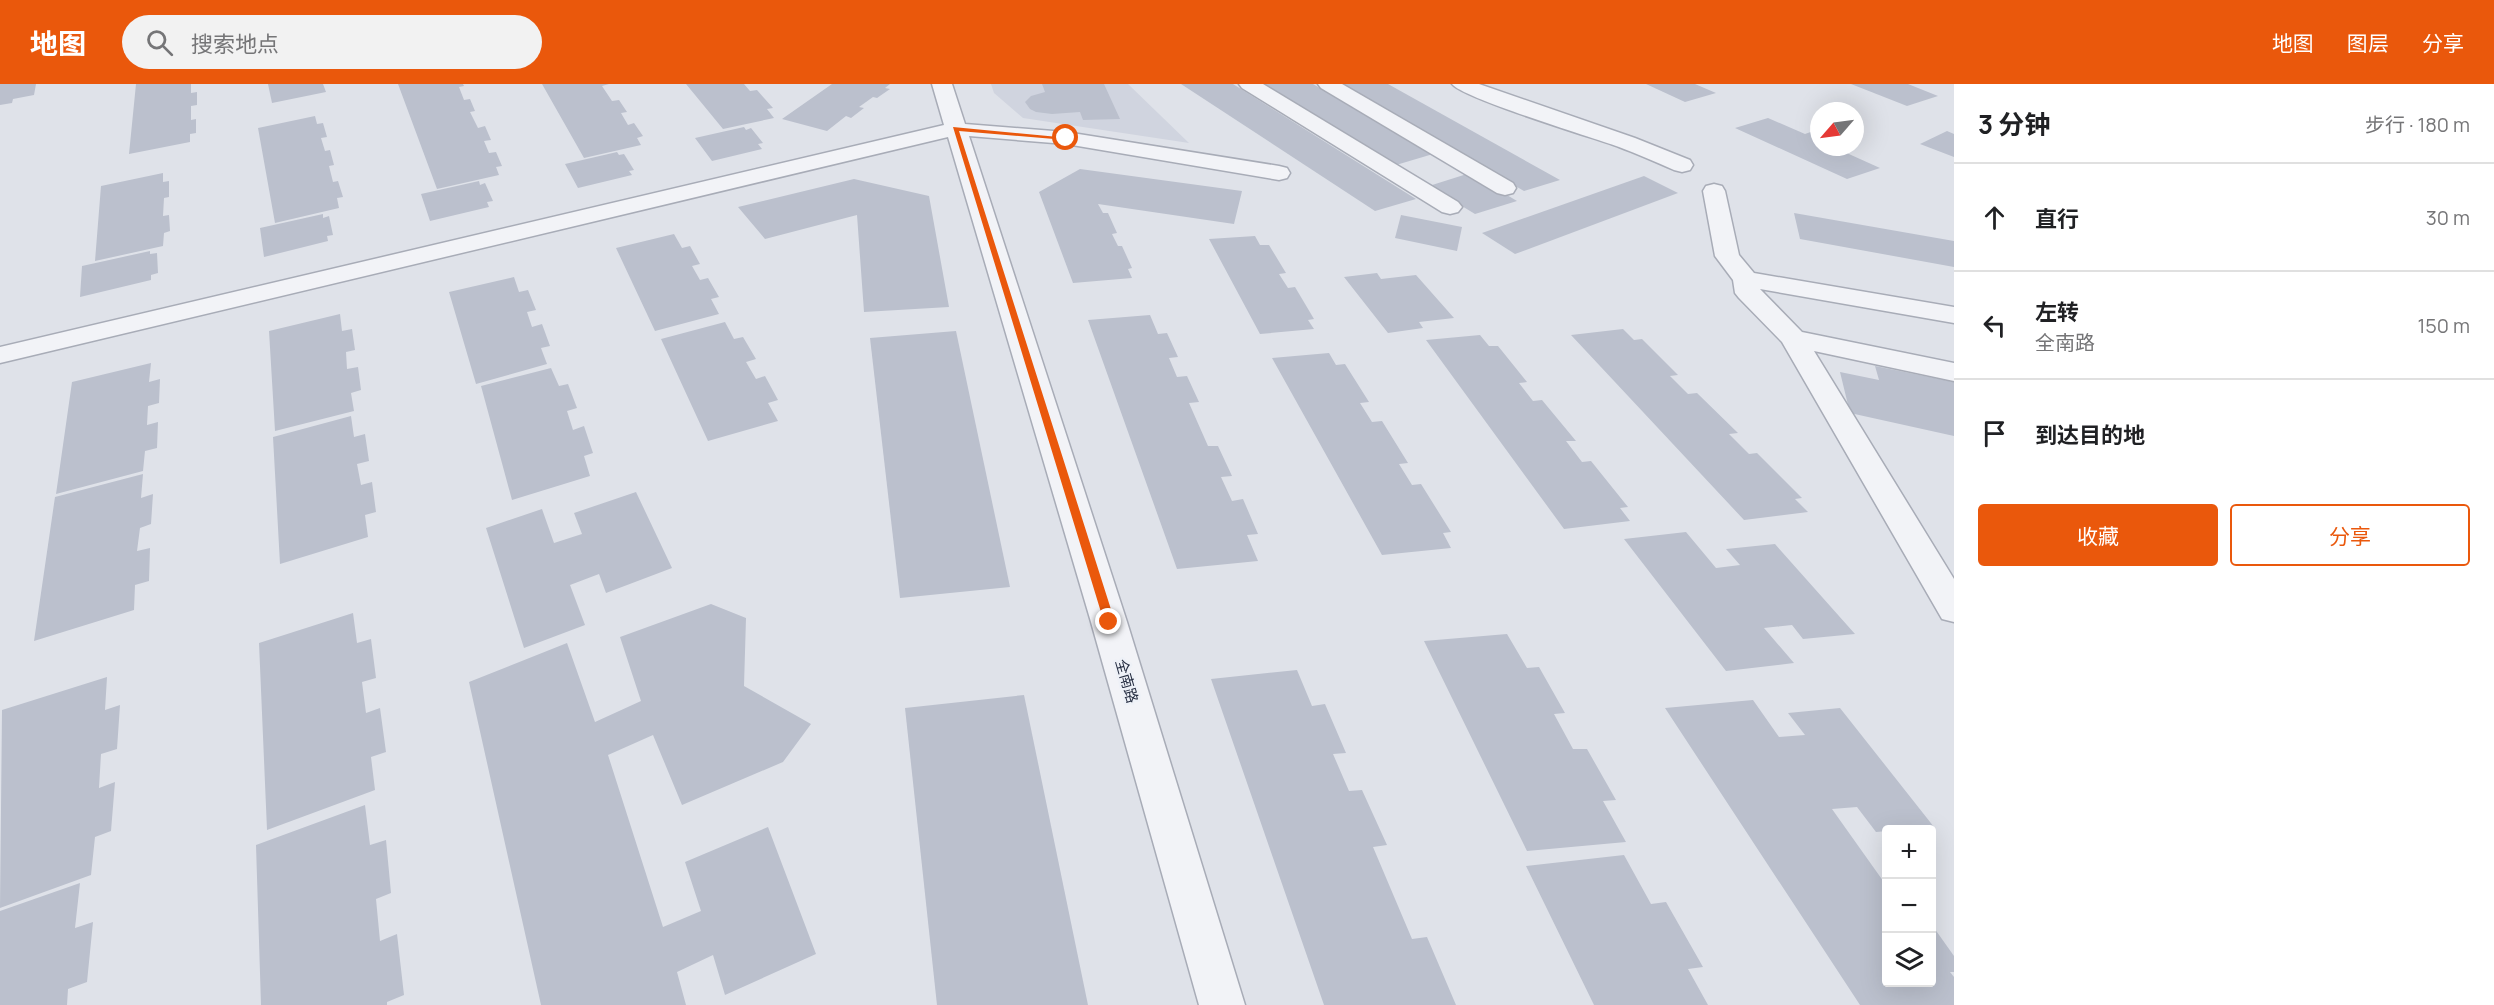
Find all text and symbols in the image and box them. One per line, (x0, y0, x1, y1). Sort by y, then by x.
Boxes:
search box (122, 15, 542, 69)
text: 地图 (30, 24, 86, 62)
icon: search (143, 26, 176, 59)
text: 搜索地点 (191, 29, 279, 59)
text: 地图 (2272, 29, 2314, 57)
text: 图层 (2347, 29, 2389, 57)
text: 分享 (2422, 29, 2464, 57)
north arrow (1810, 102, 1864, 156)
text: 3 分钟 (1978, 106, 2050, 142)
text: 步行 · 180 m (2365, 111, 2470, 138)
route start (1052, 124, 1078, 150)
icon: ahead (1978, 201, 2011, 234)
text: 直行 (2035, 204, 2079, 234)
text: 30 m (2426, 204, 2470, 231)
text: 左转 (2035, 297, 2079, 327)
icon: left (1978, 309, 2011, 342)
text: 150 m (2417, 312, 2470, 339)
text: 全南路 (2035, 329, 2095, 356)
icon: arrive (1978, 417, 2011, 450)
text: 到达目的地 (2035, 420, 2145, 450)
button: 收藏 (1978, 504, 2218, 566)
button: 分享 (2230, 504, 2470, 566)
route end (1095, 608, 1121, 634)
street label: 全南路 (1111, 656, 1143, 706)
map controls (1882, 825, 1936, 987)
button: + (1882, 825, 1936, 879)
button: − (1882, 879, 1936, 933)
button: layers (1882, 933, 1936, 987)

